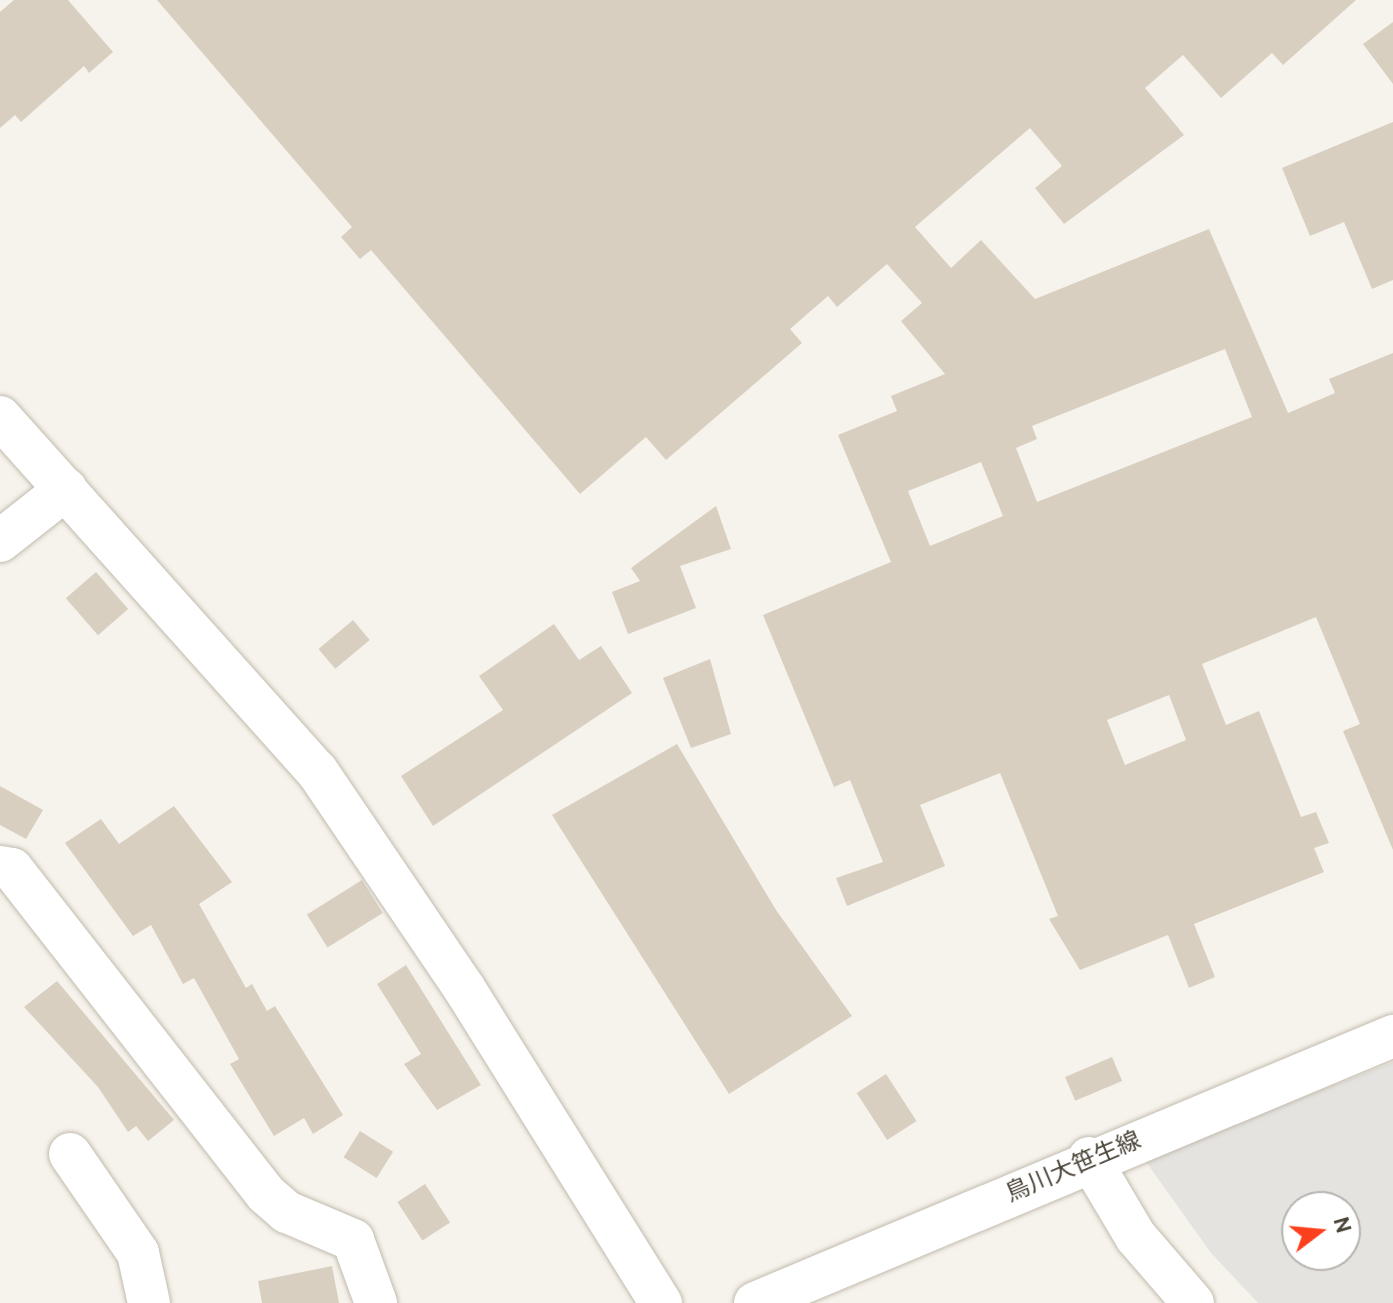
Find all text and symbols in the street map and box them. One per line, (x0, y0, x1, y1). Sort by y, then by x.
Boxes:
street label: 鳥川大笹生線 (1001, 1125, 1145, 1207)
north arrow (1281, 1191, 1361, 1271)
text: N (1328, 1214, 1358, 1236)

